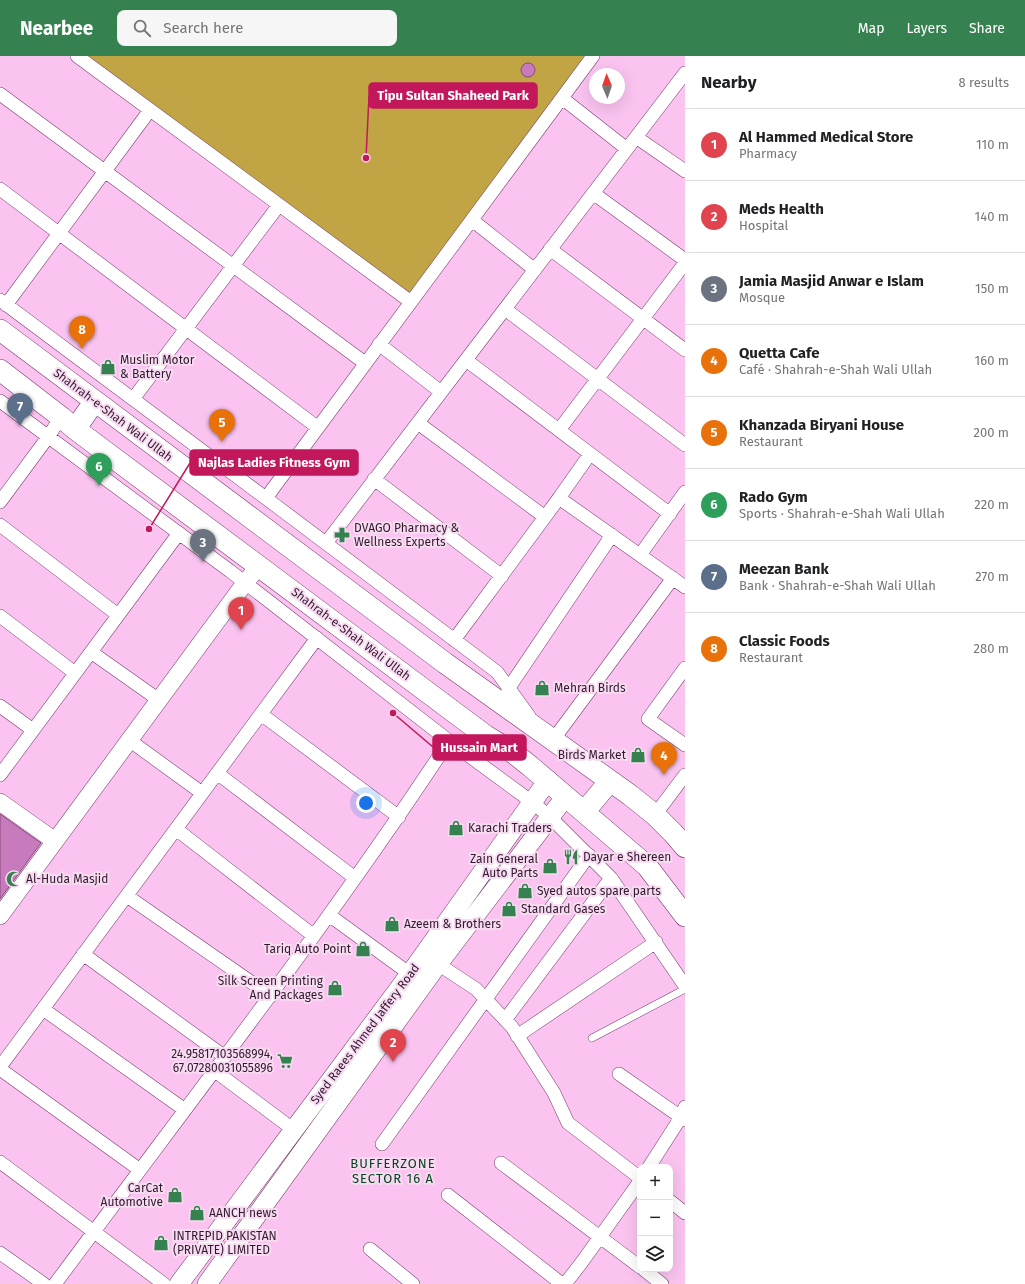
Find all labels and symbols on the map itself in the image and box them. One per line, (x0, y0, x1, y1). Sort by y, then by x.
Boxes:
north arrow (589, 68, 625, 104)
callout: Tipu Sultan Shaheed Park (369, 83, 537, 108)
text: Tipu Sultan Shaheed Park (377, 88, 530, 103)
pin: 8 (69, 316, 95, 349)
place label: Muslim Motor & Battery (120, 353, 195, 381)
shop icon: Muslim Motor & Battery (99, 358, 117, 376)
street label: Shahrah-e-Shah Wali Ullah (51, 366, 175, 464)
pin: 7 (7, 393, 33, 426)
pin: 5 (209, 409, 235, 442)
callout: Najlas Ladies Fitness Gym (190, 450, 358, 475)
pin: 6 (86, 453, 112, 486)
text: Najlas Ladies Fitness Gym (198, 455, 350, 470)
place label: DVAGO Pharmacy & Wellness Experts (354, 521, 460, 549)
pharmacy icon: DVAGO Pharmacy & Wellness Experts (333, 526, 351, 544)
pin: 3 (190, 529, 216, 562)
street label: Shahrah-e-Shah Wali Ullah (289, 585, 413, 683)
pin: 1 (228, 597, 254, 630)
shop icon: Mehran Birds (533, 679, 551, 697)
place label: Mehran Birds (554, 681, 626, 695)
callout: Hussain Mart (433, 735, 526, 760)
text: Hussain Mart (440, 740, 519, 755)
pin: 4 (651, 742, 677, 775)
shop icon: Birds Market (629, 746, 647, 764)
place label: Birds Market (558, 748, 627, 762)
your location (356, 793, 376, 813)
shop icon: Karachi Traders (447, 819, 465, 837)
place label: Karachi Traders (468, 821, 552, 835)
restaurant icon: Dayar e Shereen (562, 848, 580, 866)
place label: Dayar e Shereen (583, 850, 671, 864)
place label: Zain General Auto Parts (470, 852, 538, 880)
shop icon: Zain General Auto Parts (541, 857, 559, 875)
mosque icon: Al-Huda Masjid (5, 870, 23, 888)
place label: Al-Huda Masjid (26, 872, 108, 886)
shop icon: Syed autos spare parts (516, 882, 534, 900)
place label: Syed autos spare parts (537, 884, 661, 898)
shop icon: Standard Gases (500, 900, 518, 918)
place label: Standard Gases (521, 902, 606, 916)
shop icon: Azeem & Brothers (383, 915, 401, 933)
place label: Azeem & Brothers (404, 917, 501, 931)
shop icon: Tariq Auto Point (354, 940, 372, 958)
place label: Tariq Auto Point (264, 942, 352, 956)
street label: Syed Raees Ahmed Jaffery Road (308, 961, 422, 1107)
place label: Silk Screen Printing And Packages (218, 974, 324, 1002)
shop icon: Silk Screen Printing And Packages (326, 979, 344, 997)
pin: 2 (380, 1029, 406, 1062)
place label: 24.95817103568994, 67.07280031055896 (171, 1047, 273, 1075)
supermarket icon: 24.95817103568994, 67.07280031055896 (276, 1052, 294, 1070)
district label: BUFFERZONE SECTOR 16 A (350, 1156, 436, 1186)
place label: CarCat Automotive (101, 1181, 164, 1209)
shop icon: CarCat Automotive (166, 1186, 184, 1204)
shop icon: AANCH news (188, 1204, 206, 1222)
place label: AANCH news (209, 1206, 277, 1220)
place label: INTREPID PAKISTAN (PRIVATE) LIMITED (173, 1229, 277, 1257)
shop icon: INTREPID PAKISTAN (PRIVATE) LIMITED (152, 1234, 170, 1252)

